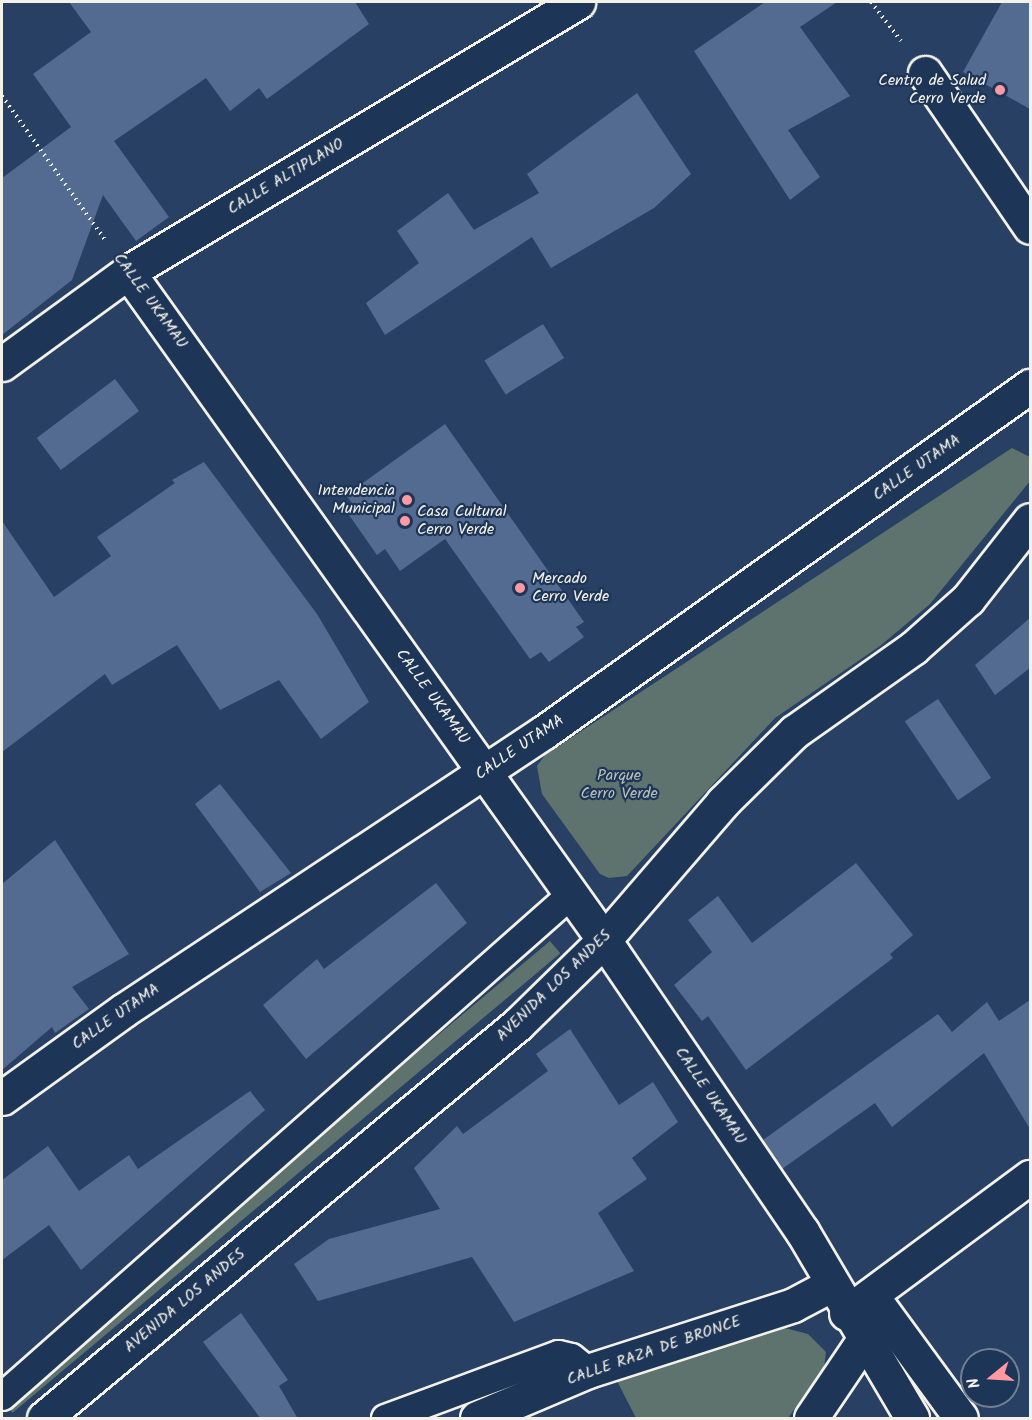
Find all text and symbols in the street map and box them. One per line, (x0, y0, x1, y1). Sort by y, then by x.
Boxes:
place label: Centro de Salud Cerro Verde (878, 71, 986, 109)
marker: Centro de Salud Cerro Verde (991, 81, 1009, 99)
street label: CALLE ALTIPLANO (224, 135, 348, 219)
street label: CALLE UKAMAU (109, 250, 191, 352)
street label: CALLE UTAMA (869, 431, 965, 505)
place label: Intendencia Municipal (317, 481, 395, 519)
marker: Intendencia Municipal (400, 493, 414, 507)
place label: Casa Cultural Cerro Verde (417, 502, 507, 540)
marker: Casa Cultural Cerro Verde (398, 514, 412, 528)
place label: Mercado Cerro Verde (532, 569, 609, 607)
marker: Mercado Cerro Verde (513, 581, 527, 595)
street label: CALLE UKAMAU (391, 646, 473, 748)
street label: CALLE UTAMA (472, 711, 568, 785)
park label: Parque Cerro Verde (580, 766, 658, 804)
street label: AVENIDA LOS ANDES (493, 926, 615, 1046)
street label: CALLE UTAMA (68, 980, 164, 1054)
street label: CALLE UKAMAU (670, 1044, 750, 1148)
street label: AVENIDA LOS ANDES (121, 1245, 249, 1357)
street label: CALLE RAZA DE BRONCE (564, 1312, 744, 1390)
north arrow (960, 1348, 1020, 1408)
text: N (961, 1374, 988, 1392)

